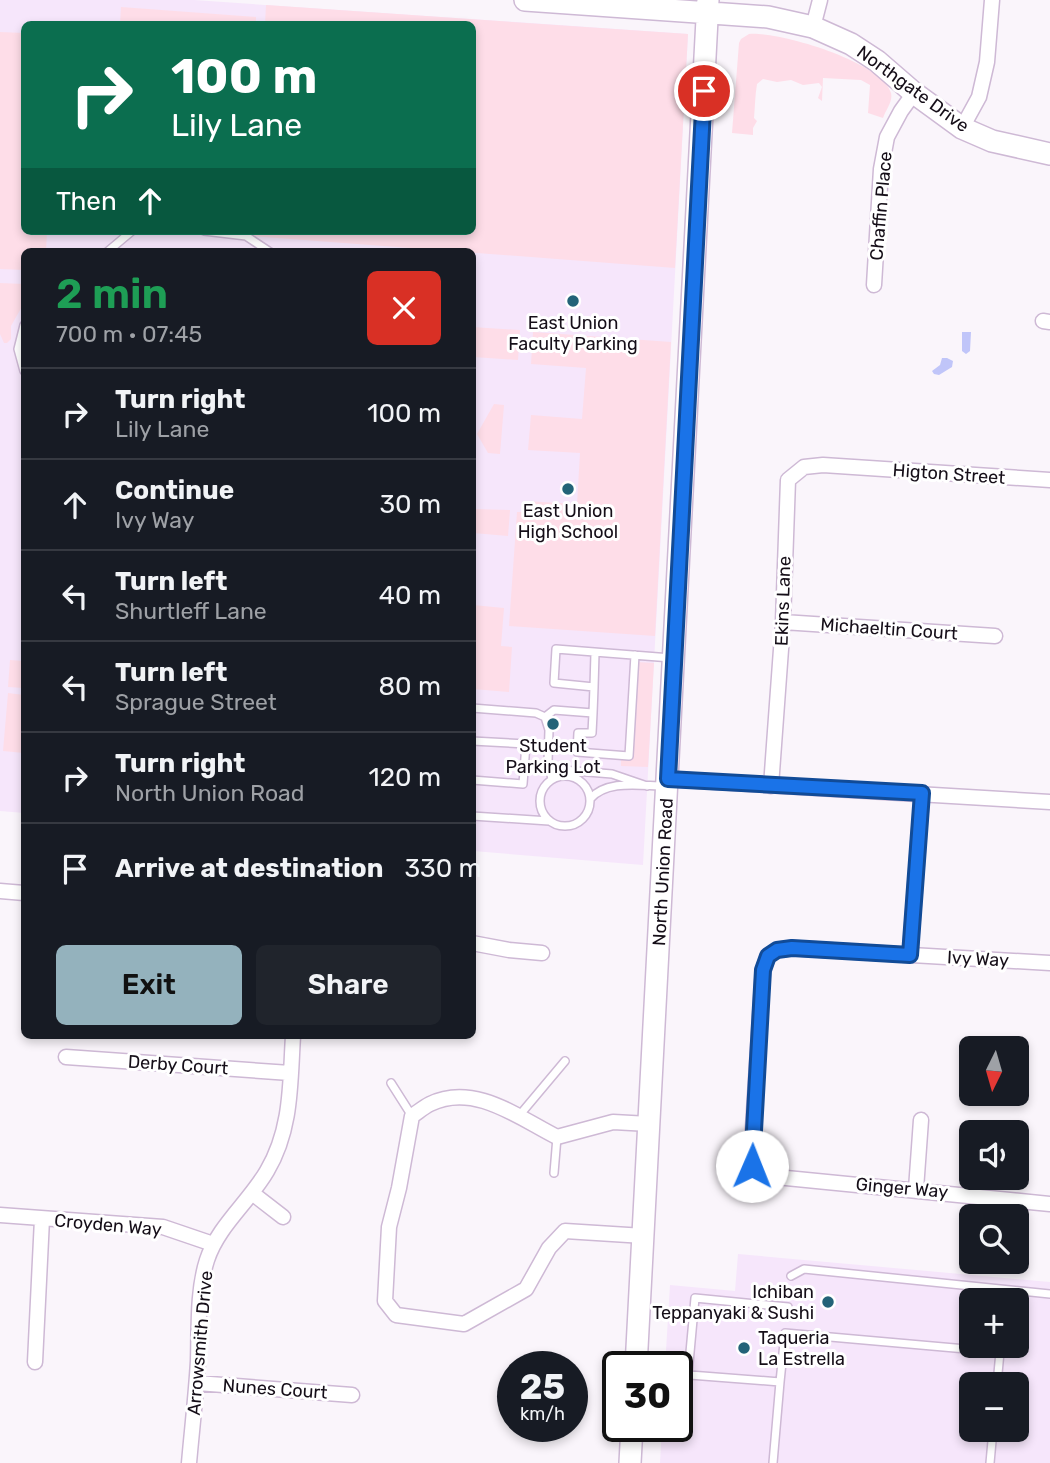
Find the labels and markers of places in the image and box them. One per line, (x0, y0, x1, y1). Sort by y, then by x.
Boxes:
pin (674, 61, 734, 121)
marker: East Union Faculty Parking (565, 293, 581, 309)
place label: East Union Faculty Parking (508, 312, 638, 355)
marker: East Union High School (560, 481, 576, 497)
place label: East Union High School (518, 500, 618, 543)
marker: Student Parking Lot (545, 716, 561, 732)
place label: Student Parking Lot (505, 735, 601, 778)
place label: Ichiban Teppanyaki & Sushi (652, 1281, 814, 1324)
marker: Ichiban Teppanyaki & Sushi (820, 1294, 836, 1310)
place label: Taqueria La Estrella (758, 1327, 845, 1370)
marker: Taqueria La Estrella (736, 1340, 752, 1356)

